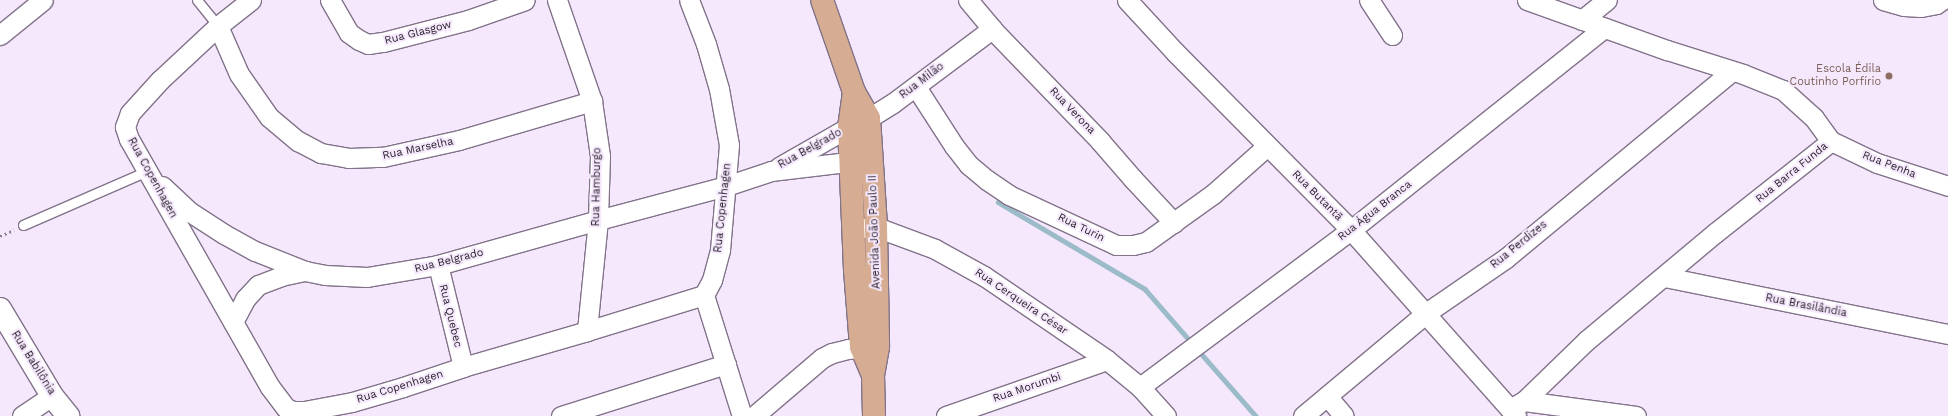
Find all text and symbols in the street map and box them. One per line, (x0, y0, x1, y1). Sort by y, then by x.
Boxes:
street label: Rua Glasgow (383, 18, 453, 48)
street label: Rua Milão (897, 60, 947, 102)
place label: Escola Édila Coutinho Porfírio (1790, 63, 1881, 89)
marker: Escola Édila Coutinho Porfírio (1884, 71, 1894, 81)
street label: Rua Verona (1046, 85, 1098, 137)
street label: Rua Belgrado (776, 126, 844, 172)
street label: Rua Copenhagen (124, 135, 180, 221)
street label: Rua Marselha (381, 135, 455, 163)
street label: Rua Barra Funda (1753, 140, 1831, 206)
street label: Rua Hamburgo (590, 147, 604, 227)
street label: Rua Penha (1860, 149, 1918, 181)
street label: Rua Copenhagen (712, 162, 734, 254)
street label: Rua Butantã (1289, 168, 1345, 224)
street label: Avenida João Paulo II (866, 174, 884, 290)
street label: Rua Água Branca (1335, 178, 1415, 244)
street label: Rua Turin (1055, 211, 1107, 245)
street label: Rua Perdizes (1488, 218, 1550, 272)
street label: Rua Belgrado (413, 246, 485, 276)
street label: Rua Cerqueira César (972, 266, 1070, 338)
street label: Rua Quebec (436, 283, 464, 349)
street label: Rua Brasilândia (1764, 292, 1848, 320)
street label: Rua Babilônia (8, 328, 58, 398)
street label: Rua Copenhagen (355, 368, 445, 406)
street label: Rua Morumbi (991, 370, 1063, 406)

